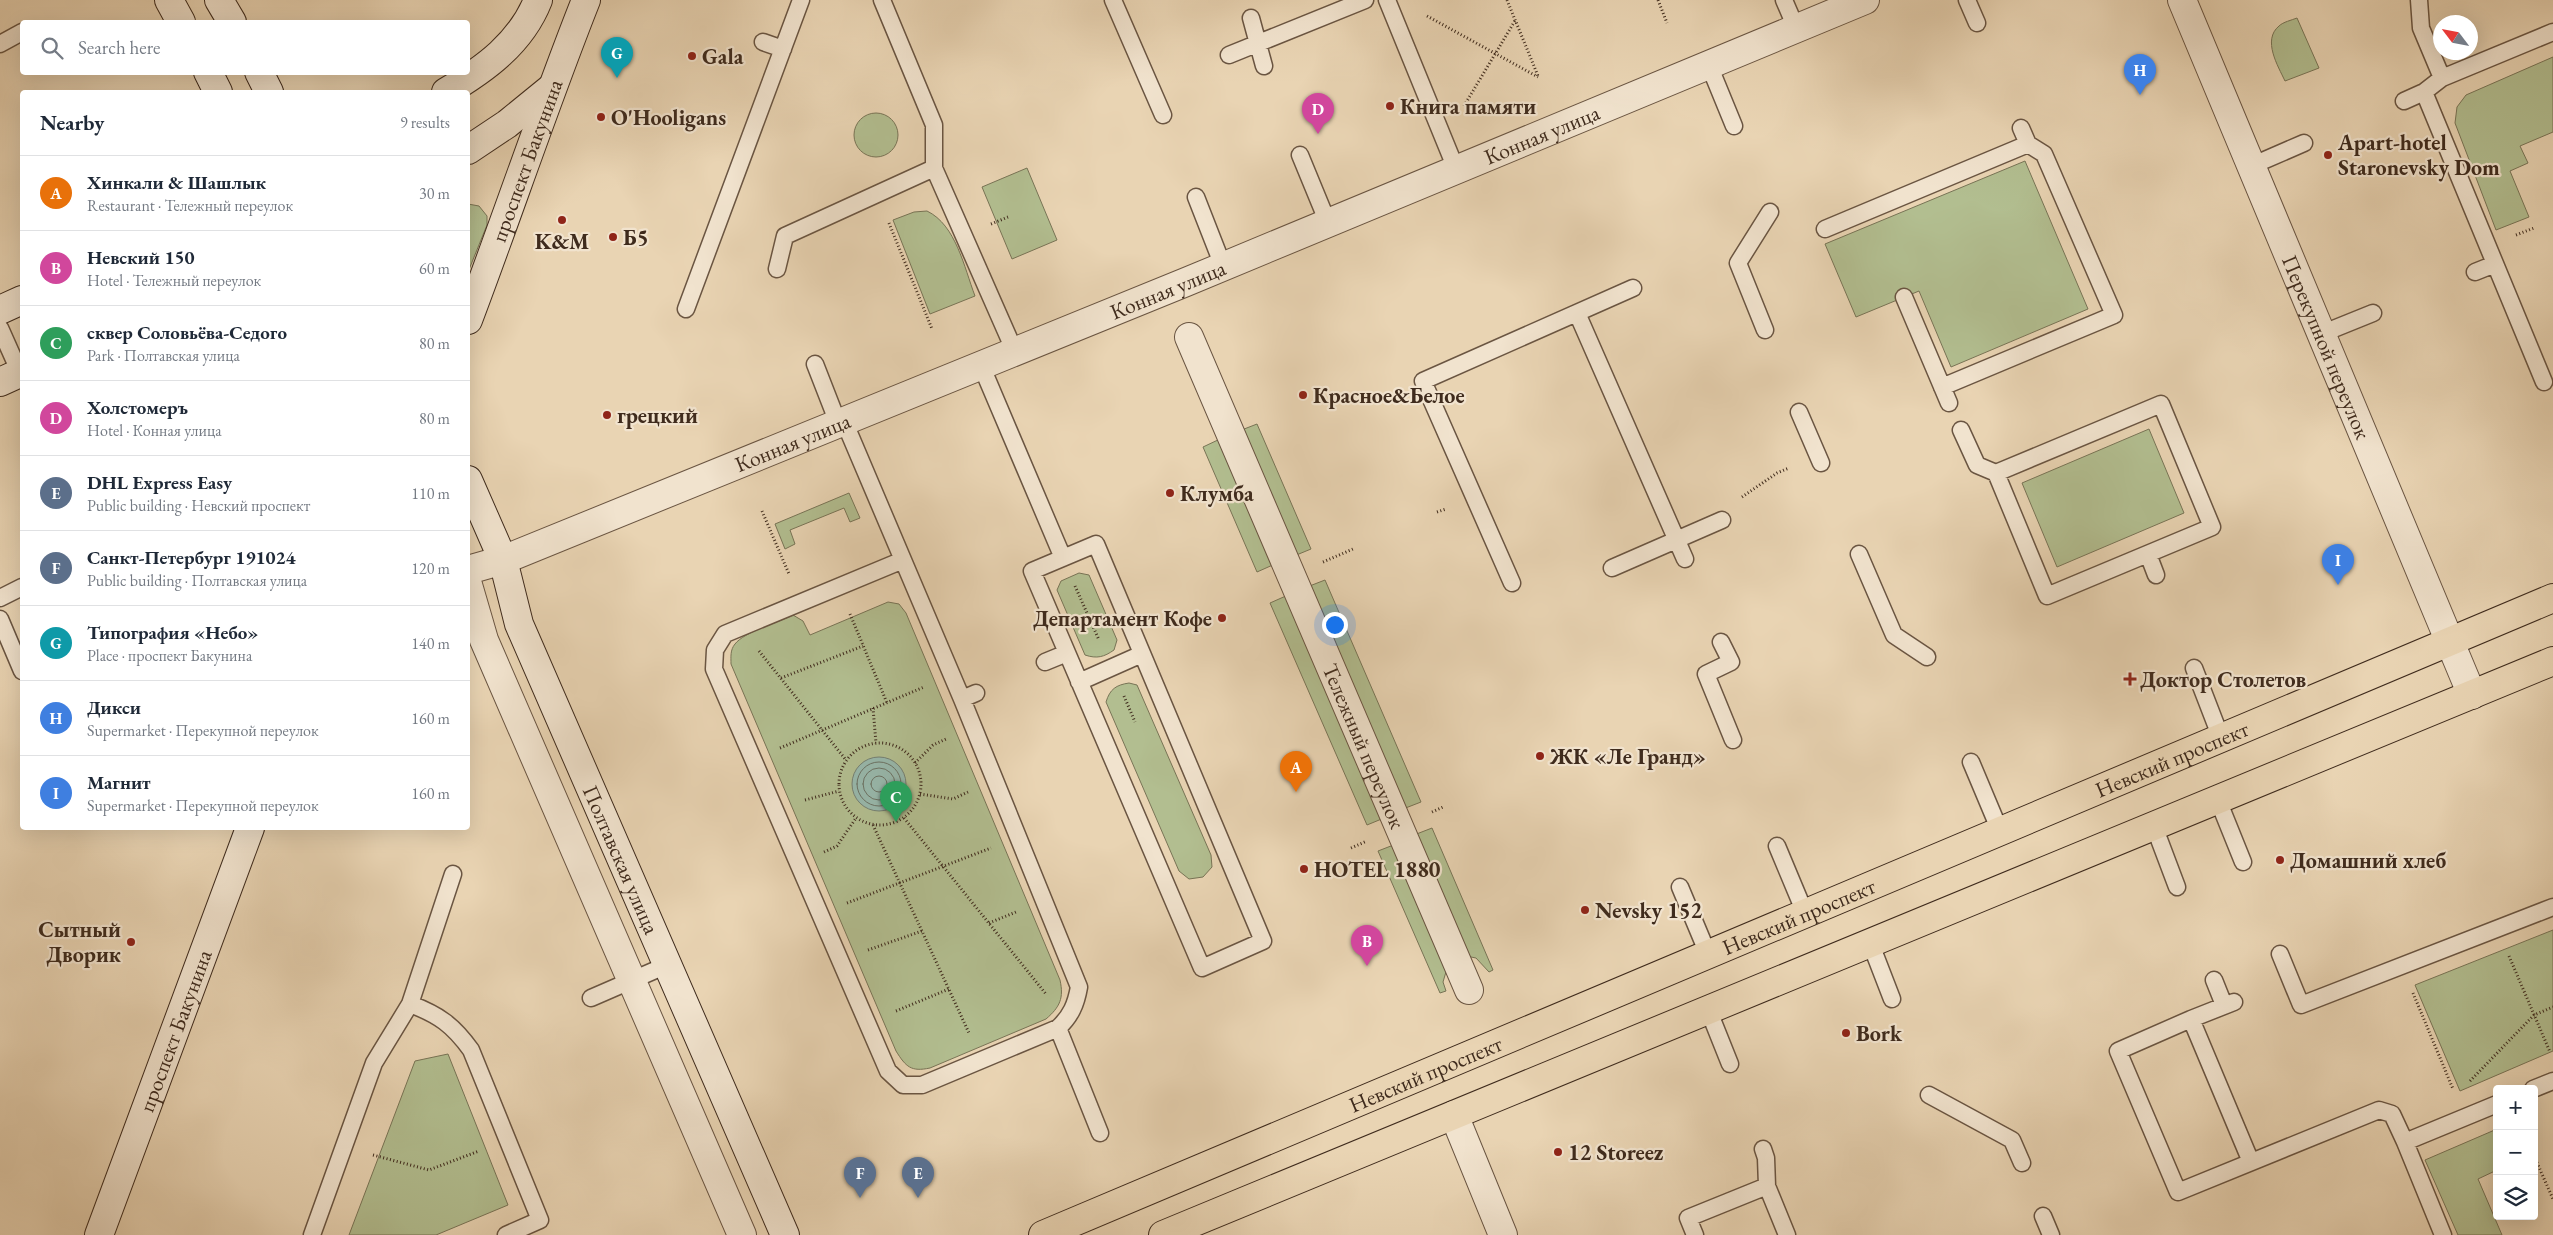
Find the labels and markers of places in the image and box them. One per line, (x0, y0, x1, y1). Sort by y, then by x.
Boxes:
pin: G (601, 37, 633, 78)
place label: Gala (702, 42, 744, 71)
marker: Gala (686, 50, 698, 62)
pin: H (2124, 54, 2156, 95)
place label: Книга памяти (1400, 92, 1536, 121)
pin: D (1302, 93, 1334, 134)
marker: Книга памяти (1384, 100, 1396, 112)
place label: O'Hooligans (611, 103, 726, 132)
marker: O'Hooligans (595, 111, 607, 123)
place label: Apart-hotel Staronevsky Dom (2337, 128, 2500, 182)
marker: Apart-hotel Staronevsky Dom (2322, 149, 2334, 161)
marker: K&M (556, 214, 568, 226)
place label: Б5 (623, 223, 649, 252)
place label: K&M (535, 227, 589, 256)
marker: Б5 (607, 231, 619, 243)
place label: Красное&Белое (1313, 381, 1465, 410)
marker: Красное&Белое (1297, 389, 1309, 401)
place label: грецкий (617, 401, 698, 430)
marker: грецкий (601, 409, 613, 421)
place label: Клумба (1180, 479, 1254, 508)
marker: Клумба (1164, 487, 1176, 499)
pin: I (2322, 544, 2354, 585)
place label: Департамент Кофе (1033, 604, 1212, 633)
marker: Департамент Кофе (1216, 612, 1228, 624)
place label: Доктор Столетов (2140, 665, 2307, 694)
marker: Доктор Столетов (2124, 673, 2136, 685)
place label: ЖК «Ле Гранд» (1549, 742, 1706, 771)
marker: ЖК «Ле Гранд» (1534, 750, 1546, 762)
pin: A (1280, 751, 1312, 792)
pin: C (880, 781, 912, 822)
place label: Домашний хлеб (2290, 846, 2446, 875)
marker: Домашний хлеб (2274, 854, 2286, 866)
place label: HOTEL 1880 (1314, 855, 1441, 884)
marker: HOTEL 1880 (1298, 863, 1310, 875)
place label: Nevsky 152 (1595, 896, 1703, 925)
marker: Nevsky 152 (1579, 904, 1591, 916)
place label: Сытный Дворик (38, 915, 122, 969)
pin: B (1351, 925, 1383, 966)
marker: Сытный Дворик (125, 936, 137, 948)
place label: Bork (1856, 1019, 1903, 1048)
marker: Bork (1840, 1027, 1852, 1039)
place label: 12 Storeez (1568, 1138, 1664, 1167)
marker: 12 Storeez (1552, 1146, 1564, 1158)
pin: F (844, 1157, 876, 1198)
pin: E (902, 1157, 934, 1198)

